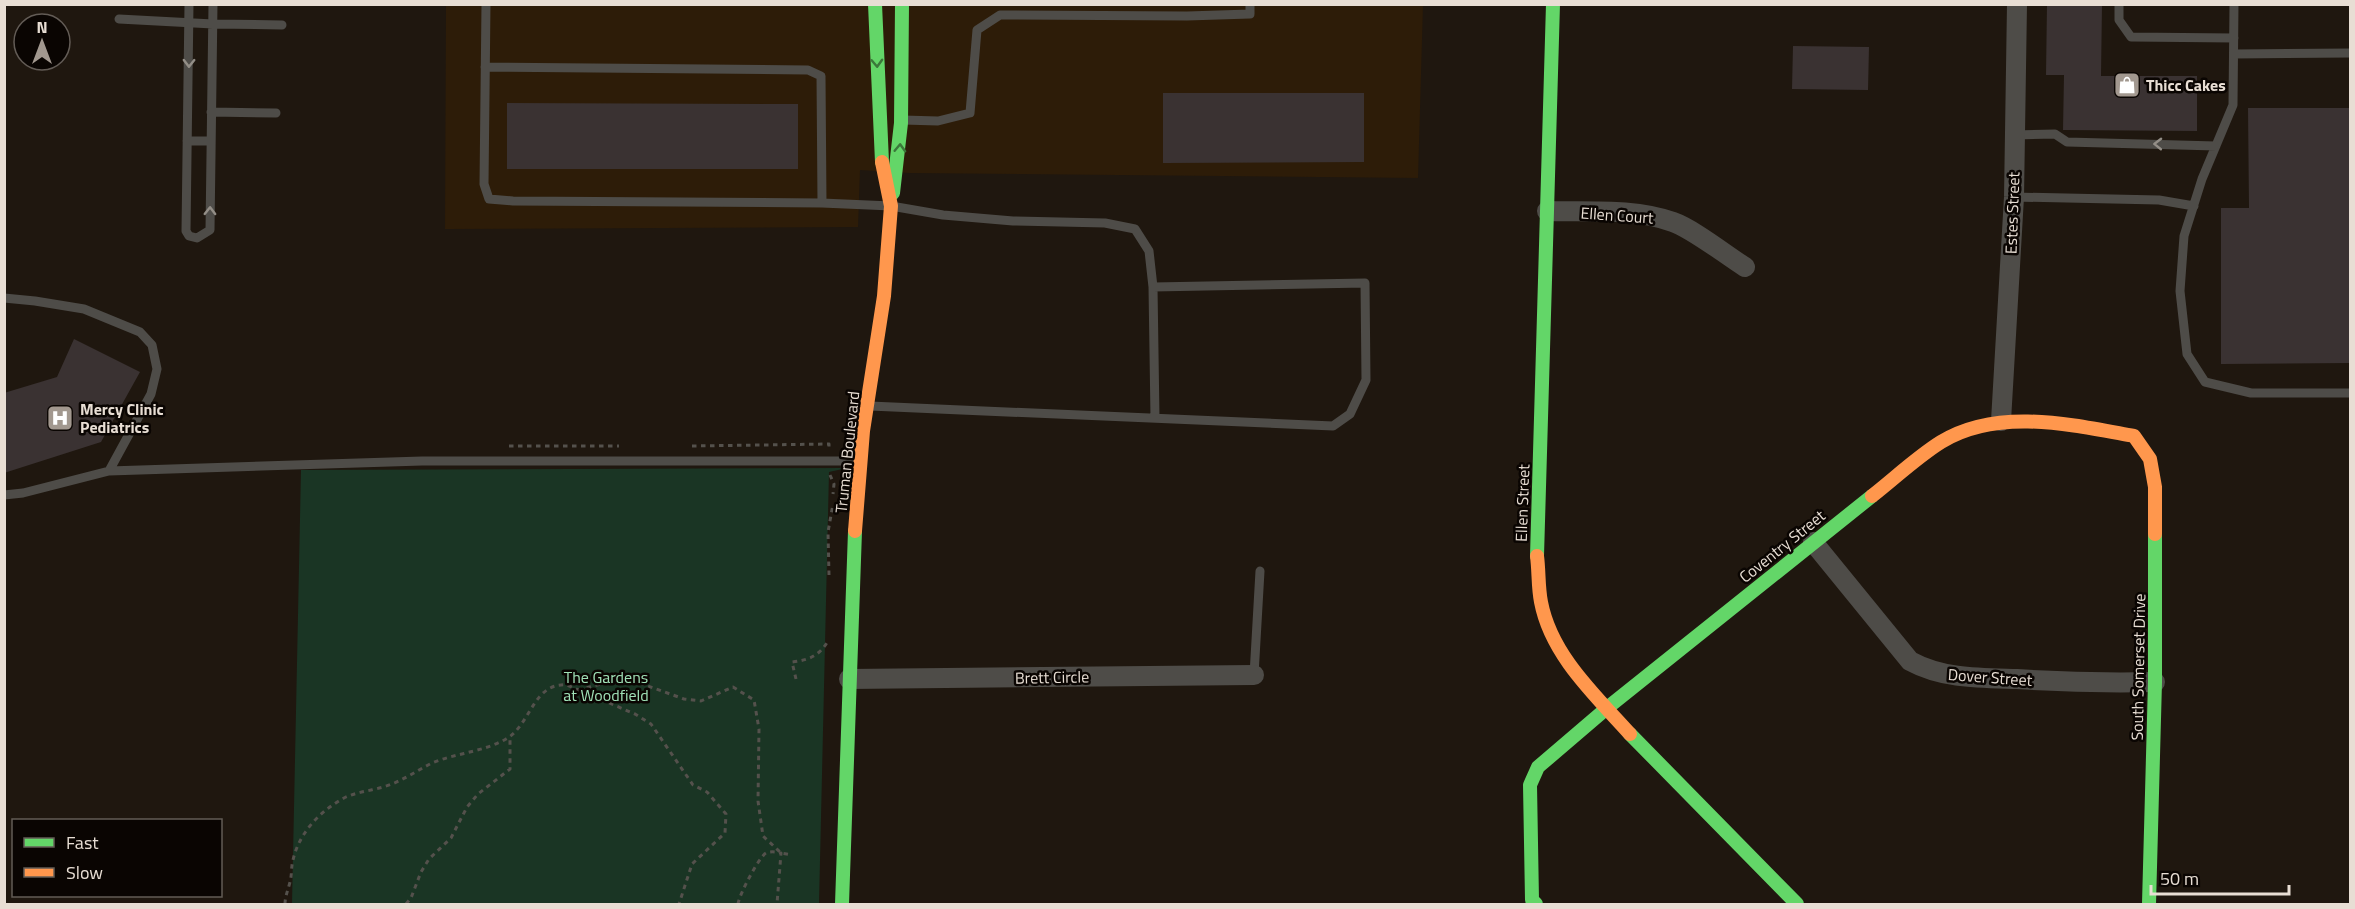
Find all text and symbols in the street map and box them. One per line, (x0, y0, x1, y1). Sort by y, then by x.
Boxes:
north arrow (12, 12, 72, 72)
text: N (36, 15, 48, 39)
one-way arrow (182, 58, 195, 67)
one-way arrow (871, 58, 883, 67)
shop icon: Thicc Cakes (2112, 70, 2142, 100)
place label: Thicc Cakes (2146, 73, 2226, 97)
one-way arrow (2153, 138, 2162, 151)
one-way arrow (894, 144, 906, 153)
street label: Estes Street (1999, 171, 2025, 254)
street label: Ellen Court (1580, 200, 1655, 230)
one-way arrow (204, 207, 216, 216)
street label: Truman Boulevard (829, 390, 865, 514)
place label: Mercy Clinic Pediatrics (80, 397, 164, 439)
hospital icon: Mercy Clinic Pediatrics (45, 403, 75, 433)
street label: Ellen Street (1509, 463, 1535, 542)
street label: Coventry Street (1734, 504, 1831, 588)
street label: South Somerset Drive (2125, 593, 2151, 741)
street label: Dover Street (1947, 662, 2033, 692)
street label: Brett Circle (1015, 664, 1089, 690)
park label: The Gardens at Woodfield (563, 665, 649, 707)
legend (12, 819, 222, 897)
text: Fast (66, 829, 99, 856)
scale bar (2151, 858, 2289, 896)
text: Slow (66, 859, 103, 886)
text: 50 m (2160, 865, 2199, 892)

